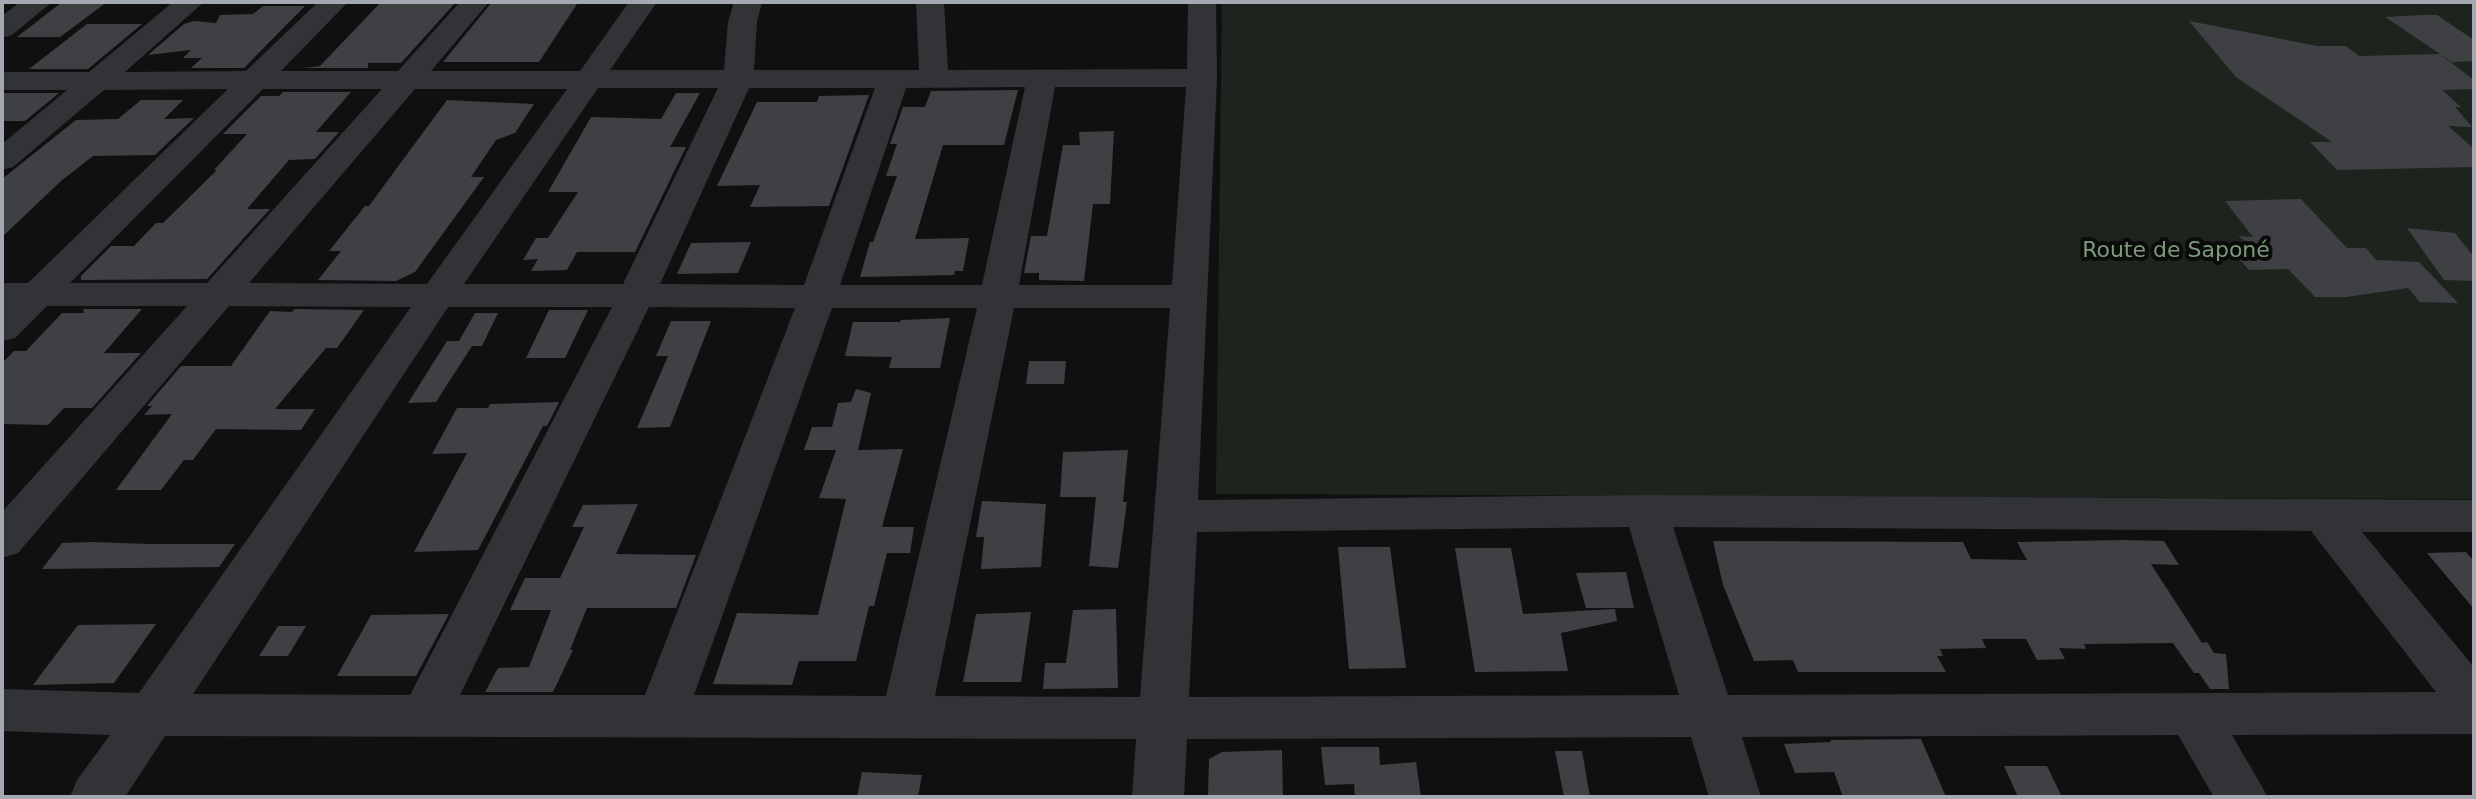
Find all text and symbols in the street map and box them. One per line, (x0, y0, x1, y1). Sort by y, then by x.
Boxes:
park label: Route de Saponé (2082, 237, 2270, 262)

